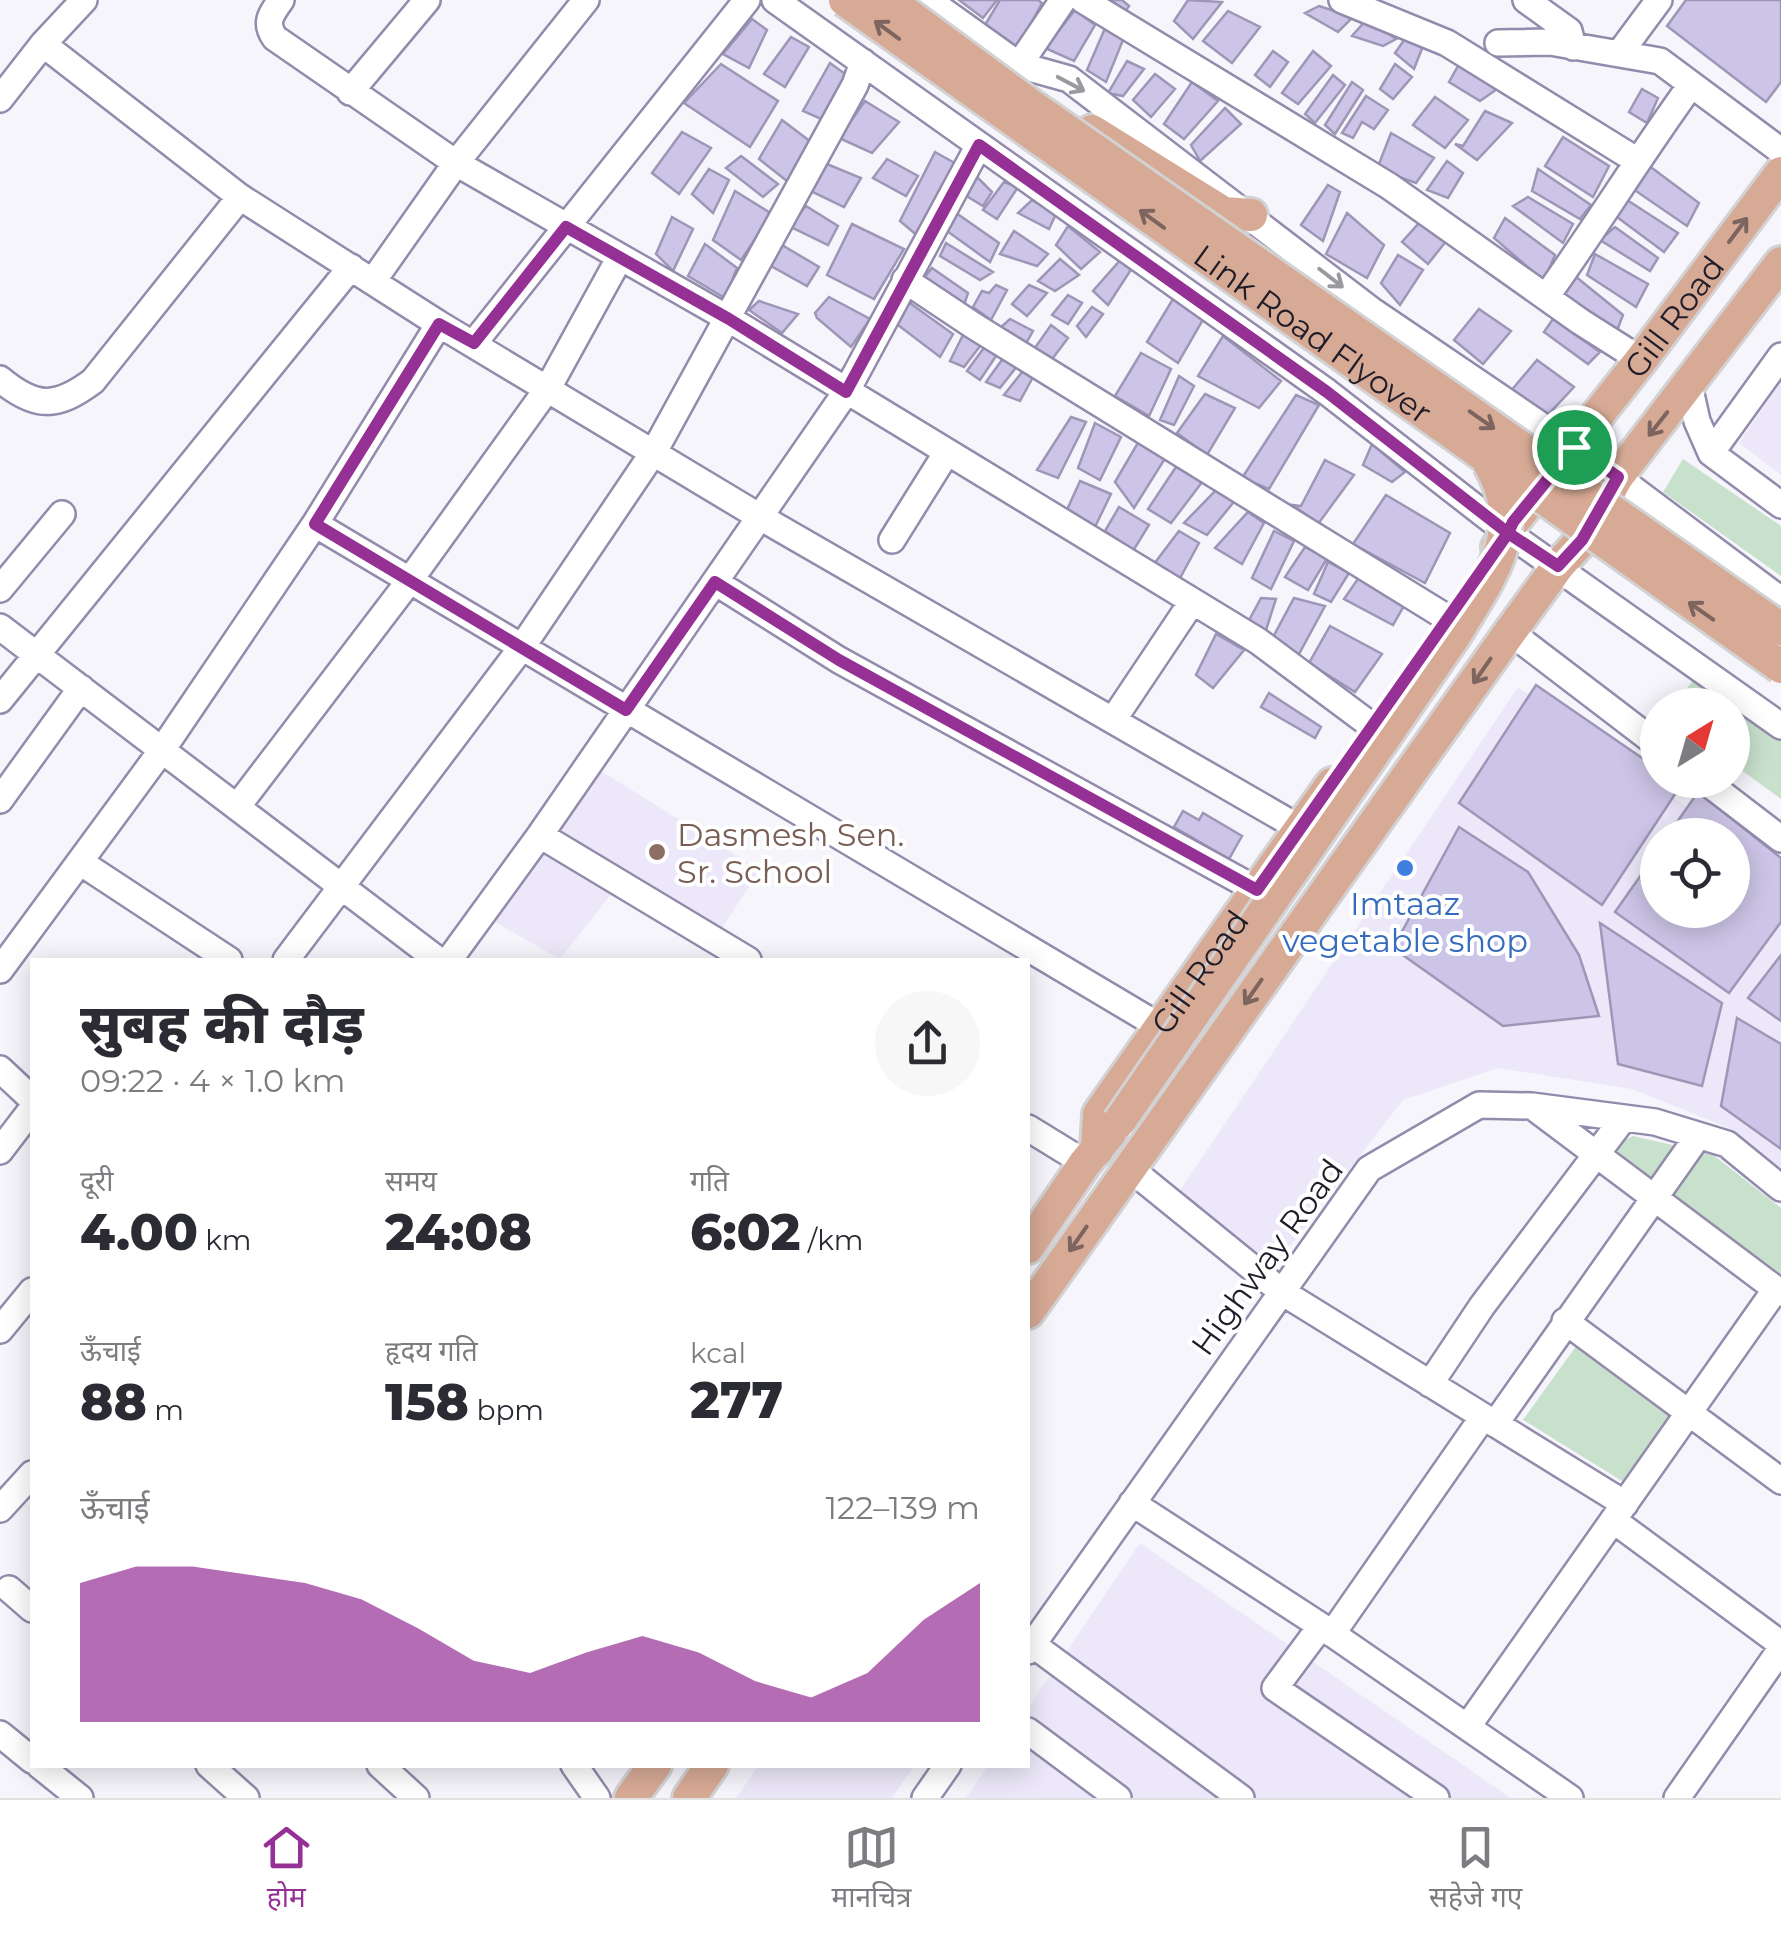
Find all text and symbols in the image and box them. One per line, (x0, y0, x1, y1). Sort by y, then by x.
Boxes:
one-way arrow (874, 20, 902, 41)
one-way arrow (1056, 75, 1085, 94)
one-way arrow (1138, 209, 1166, 230)
one-way arrow (1728, 217, 1749, 244)
street label: Link Road Flyover (1187, 236, 1440, 432)
street label: Gill Road (1615, 248, 1732, 385)
one-way arrow (1317, 267, 1344, 288)
pin (1532, 405, 1617, 490)
one-way arrow (1467, 409, 1495, 430)
one-way arrow (1648, 410, 1669, 437)
icon: arrive (1547, 420, 1602, 475)
one-way arrow (1688, 601, 1716, 622)
one-way arrow (1472, 657, 1493, 684)
north arrow (1640, 688, 1750, 798)
map controls (1640, 688, 1750, 928)
place label: Dasmesh Sen. Sr. School (677, 815, 904, 891)
button: locate (1640, 818, 1750, 928)
marker: Dasmesh Sen. Sr. School (646, 841, 668, 863)
marker: Imtaaz vegetable shop (1394, 857, 1416, 879)
place label: Imtaaz vegetable shop (1282, 884, 1528, 960)
street label: Gill Road (1142, 902, 1256, 1041)
one-way arrow (1242, 978, 1263, 1006)
text: सुबह की दौड़ (80, 990, 364, 1057)
button: share (875, 991, 980, 1096)
text: 09:22 · 4 × 1.0 km (80, 1061, 345, 1100)
street label: Highway Road (1183, 1151, 1351, 1363)
text: दूरी (80, 1164, 114, 1198)
text: समय (385, 1164, 437, 1198)
text: गति (690, 1164, 729, 1198)
text: 4.00 (80, 1202, 198, 1263)
text: 24:08 (385, 1202, 532, 1263)
text: 6:02 (690, 1202, 800, 1263)
text: km (198, 1223, 252, 1257)
text: /km (800, 1223, 864, 1257)
one-way arrow (1068, 1225, 1089, 1253)
text: ऊँचाई (80, 1334, 141, 1368)
text: हृदय गति (385, 1334, 478, 1368)
text: kcal (690, 1336, 746, 1370)
text: 277 (690, 1370, 783, 1431)
text: 88 (80, 1372, 147, 1433)
text: 158 (385, 1372, 469, 1433)
text: m (147, 1393, 184, 1427)
text: bpm (469, 1393, 544, 1427)
text: ऊँचाई (80, 1488, 149, 1527)
text: 122–139 m (825, 1488, 980, 1527)
tab: होम (259, 1820, 314, 1918)
tab: मानचित्र (831, 1820, 911, 1918)
tab: सहेजे गए (1429, 1820, 1522, 1918)

